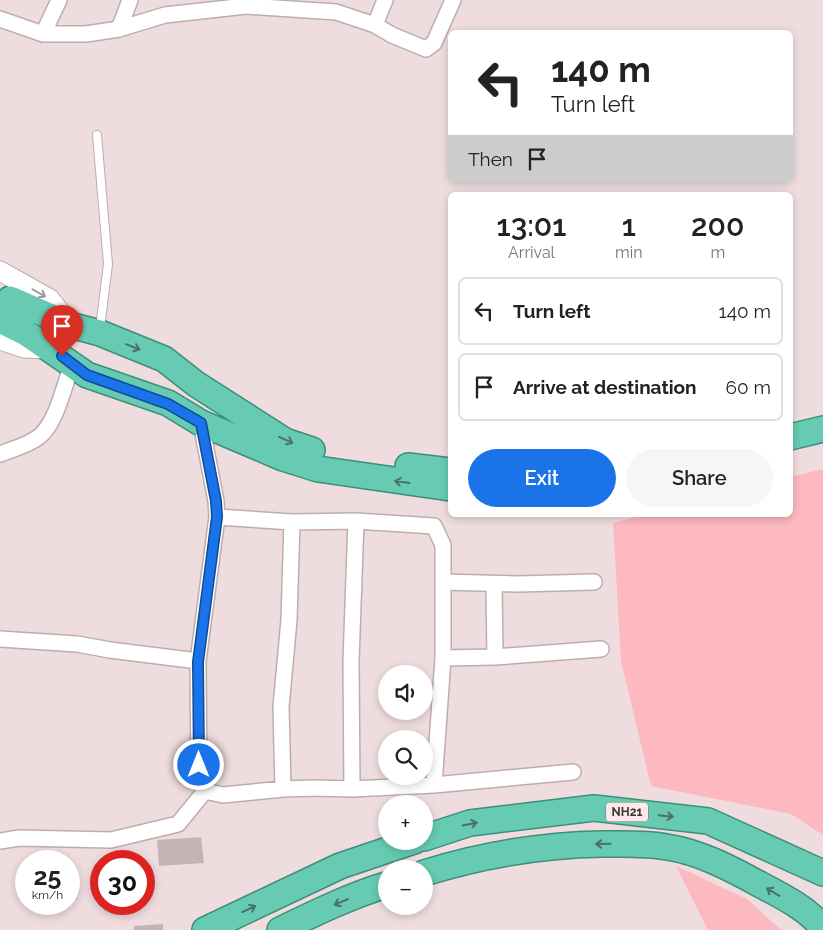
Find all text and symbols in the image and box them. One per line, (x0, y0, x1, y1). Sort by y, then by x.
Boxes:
text: 140 m (551, 49, 651, 90)
icon: left (468, 50, 533, 115)
text: Turn left (551, 91, 635, 117)
icon: arrive (523, 145, 551, 173)
text: Then (468, 148, 513, 170)
text: 13:01 (497, 208, 566, 243)
text: 1 (622, 208, 636, 243)
text: 200 (691, 208, 744, 243)
text: Arrival (508, 243, 555, 262)
text: min (615, 243, 643, 262)
text: m (710, 243, 725, 262)
one-way arrow (32, 288, 47, 298)
icon: left (470, 297, 498, 325)
text: Turn left (513, 300, 590, 322)
text: 140 m (719, 300, 771, 322)
pin (41, 305, 83, 356)
icon: arrive (48, 312, 76, 340)
one-way arrow (125, 342, 140, 352)
icon: arrive (470, 373, 498, 401)
text: Arrive at destination (513, 376, 697, 398)
text: 60 m (726, 376, 771, 398)
one-way arrow (278, 436, 293, 445)
button: Exit (468, 449, 616, 507)
button: Share (626, 449, 773, 507)
one-way arrow (394, 477, 410, 487)
map controls (378, 665, 433, 915)
button: sound (378, 665, 433, 720)
button: search (378, 730, 433, 785)
position arrow (172, 738, 224, 790)
button: + (378, 795, 433, 850)
road number: NH21 (606, 802, 648, 822)
one-way arrow (658, 811, 674, 821)
one-way arrow (462, 819, 478, 828)
one-way arrow (596, 839, 612, 849)
speed limit sign: 30 (90, 850, 155, 915)
button: − (378, 860, 433, 915)
text: 25 (34, 861, 61, 891)
one-way arrow (767, 887, 781, 897)
text: km/h (32, 888, 63, 902)
one-way arrow (334, 898, 349, 908)
one-way arrow (241, 904, 256, 913)

